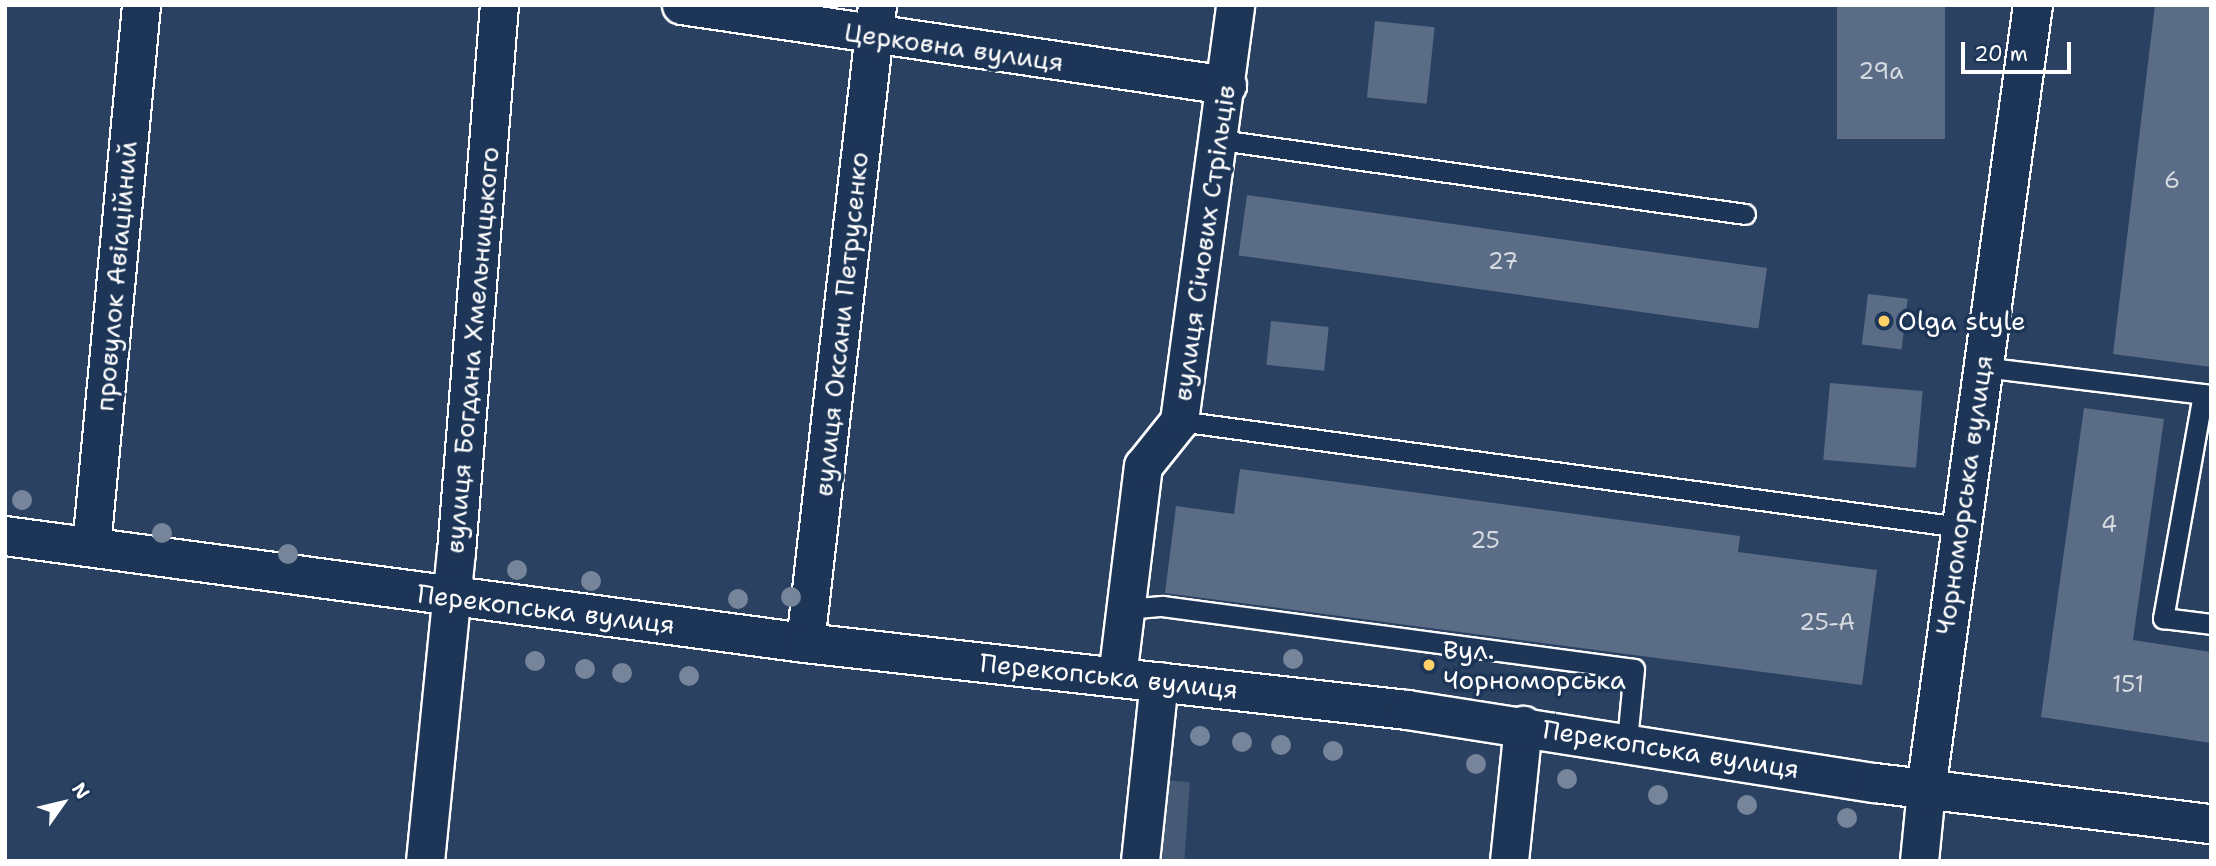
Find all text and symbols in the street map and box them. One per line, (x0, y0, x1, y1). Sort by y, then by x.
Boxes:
street label: Церковна вулиця (842, 16, 1066, 78)
scale bar (1964, 28, 2074, 72)
text: 20 m (1974, 40, 2028, 68)
house number: 29а (1858, 57, 1904, 85)
street label: вулиця Січових Стрільців (1166, 83, 1242, 403)
street label: провулок Авіаційний (89, 139, 143, 413)
street label: вулиця Богдана Хмельницького (439, 145, 505, 555)
street label: вулиця Оксани Петрусенко (807, 150, 875, 498)
house number: 6 (2164, 166, 2180, 194)
house number: 27 (1488, 247, 1518, 275)
place label: Olga style (1898, 305, 2026, 337)
marker: Olga style (1876, 313, 1892, 329)
street label: Чорноморська вулиця (1929, 353, 1999, 637)
house number: 4 (2101, 510, 2117, 538)
house number: 25 (1470, 526, 1500, 554)
street label: Перекопська вулиця (415, 578, 677, 640)
house number: 25-А (1799, 608, 1855, 636)
place label: Вул. Чорноморська (1443, 634, 1626, 696)
street label: Перекопська вулиця (978, 647, 1240, 705)
marker: Вул. Чорноморська (1421, 657, 1437, 673)
house number: 151 (2112, 670, 2144, 698)
street label: Перекопська вулиця (1540, 713, 1802, 785)
north arrow (28, 768, 98, 838)
text: N (66, 778, 95, 804)

